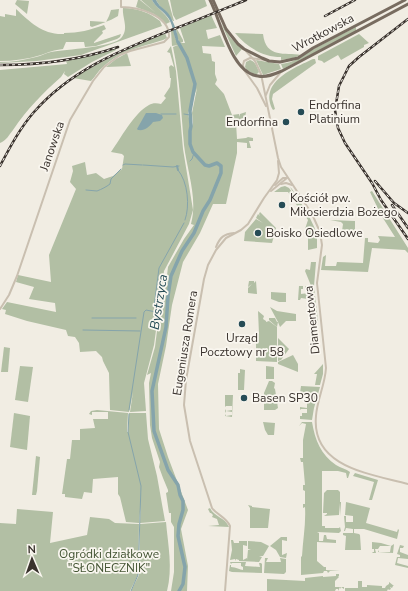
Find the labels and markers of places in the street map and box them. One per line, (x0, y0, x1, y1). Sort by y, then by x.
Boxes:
place label: Endorfina Platinium (309, 97, 361, 127)
marker: Endorfina Platinium (296, 107, 306, 117)
place label: Endorfina (226, 114, 278, 130)
marker: Endorfina (281, 117, 291, 127)
place label: Kościół pw. Miłosierdzia Bożego (290, 190, 398, 220)
marker: Kościół pw. Miłosierdzia Bożego (277, 200, 287, 210)
place label: Boisko Osiedlowe (266, 225, 363, 241)
marker: Boisko Osiedlowe (253, 228, 263, 238)
marker: Urząd Pocztowy nr 58 (237, 319, 247, 329)
place label: Urząd Pocztowy nr 58 (200, 330, 284, 360)
place label: Basen SP30 (252, 390, 318, 406)
marker: Basen SP30 (239, 393, 249, 403)

